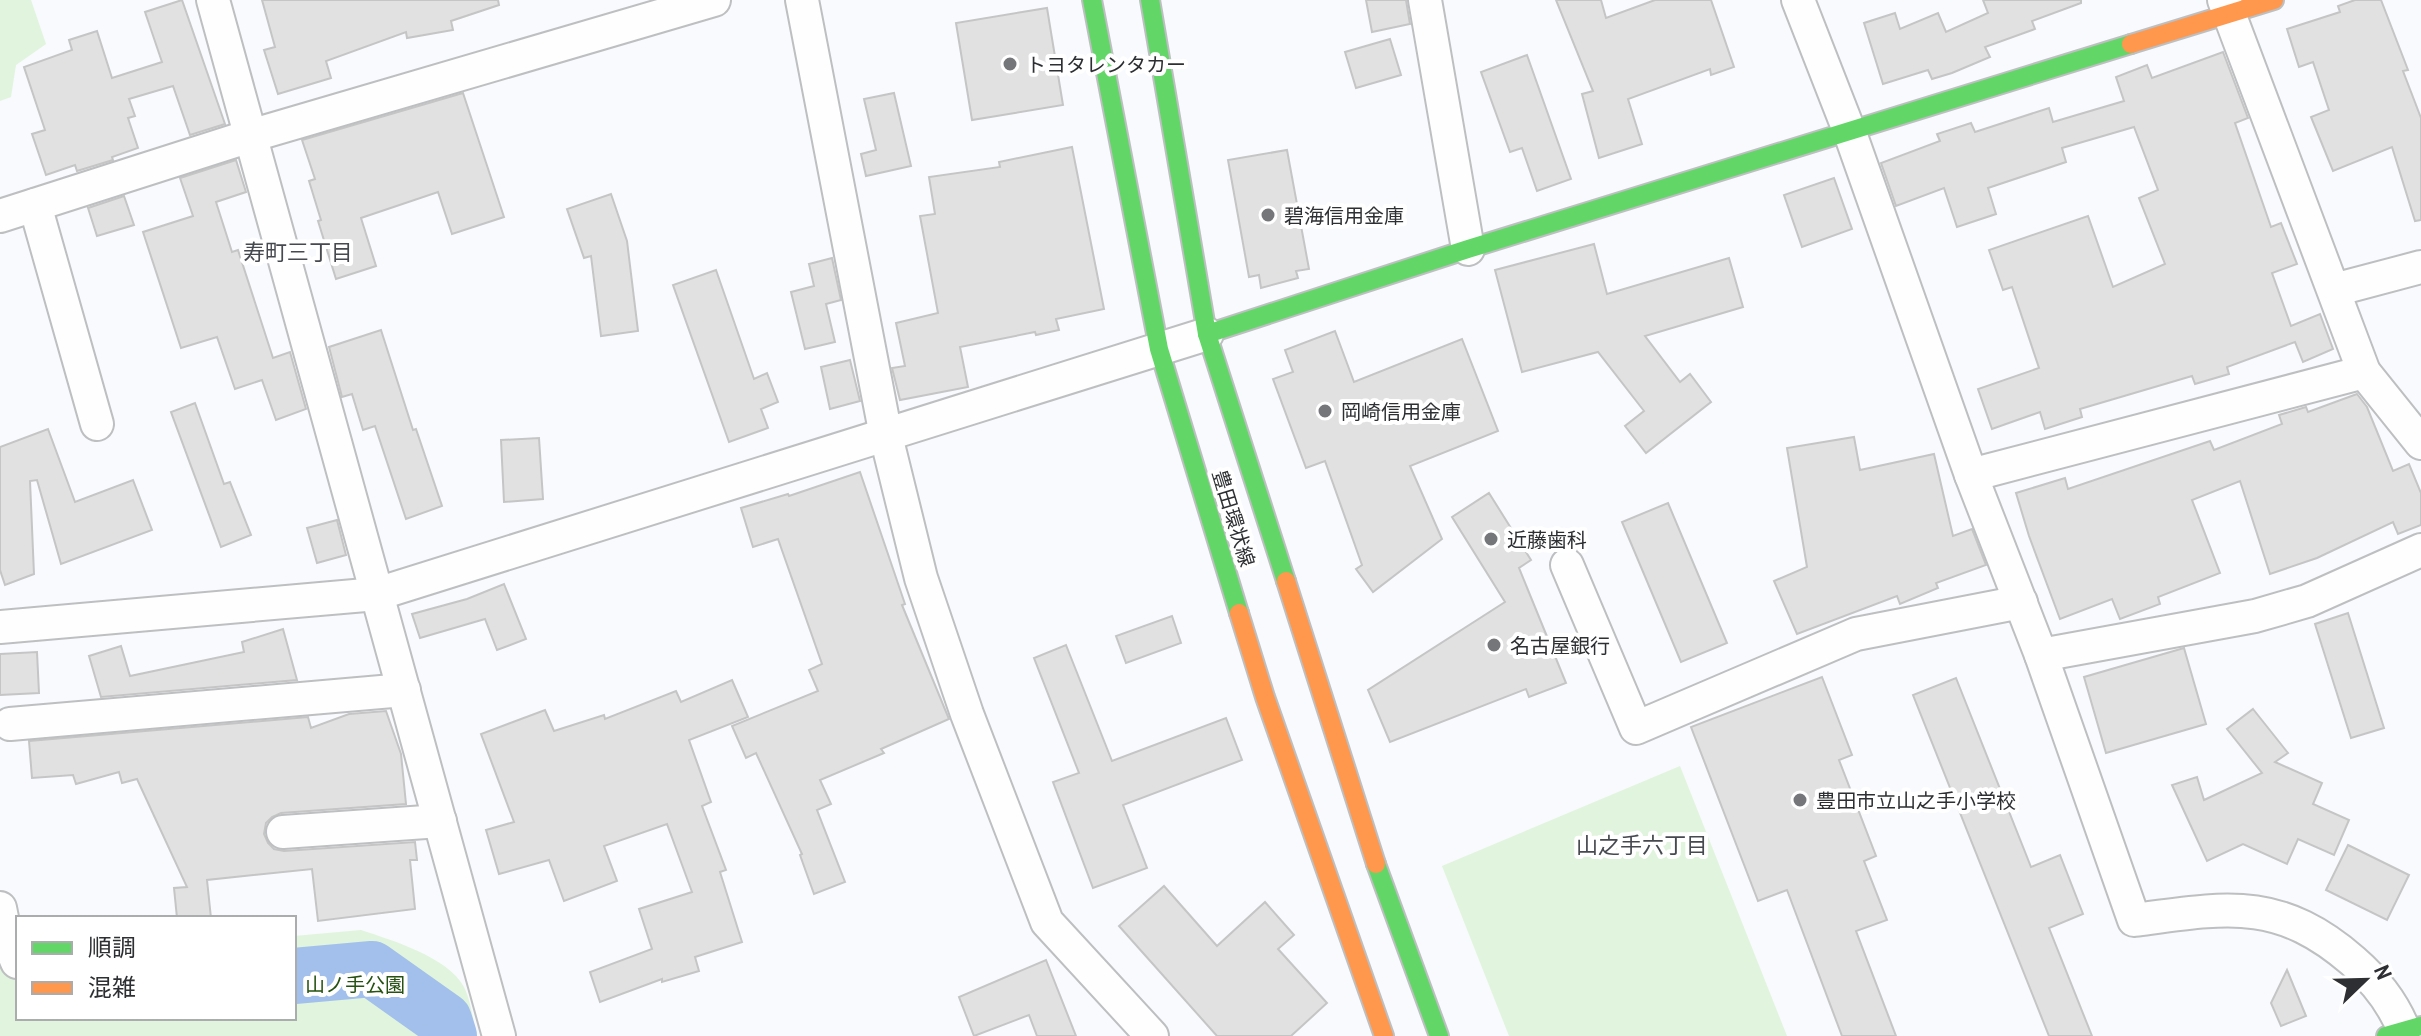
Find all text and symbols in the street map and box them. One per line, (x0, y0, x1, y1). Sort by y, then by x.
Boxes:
place label: トヨタレンタカー (1026, 51, 1186, 78)
marker: トヨタレンタカー (1001, 55, 1019, 73)
place label: 碧海信用金庫 (1284, 202, 1404, 229)
marker: 碧海信用金庫 (1259, 206, 1277, 224)
district label: 寿町三丁目 (243, 237, 353, 267)
place label: 岡崎信用金庫 (1341, 398, 1461, 425)
marker: 岡崎信用金庫 (1316, 402, 1334, 420)
street label: 豊田環状線 (1206, 466, 1262, 570)
place label: 近藤歯科 (1507, 526, 1587, 553)
marker: 近藤歯科 (1482, 530, 1500, 548)
place label: 名古屋銀行 (1510, 632, 1610, 659)
marker: 名古屋銀行 (1485, 636, 1503, 654)
place label: 豊田市立山之手小学校 (1816, 787, 2016, 814)
marker: 豊田市立山之手小学校 (1791, 791, 1809, 809)
district label: 山之手六丁目 (1576, 830, 1708, 860)
legend (16, 916, 296, 1020)
text: 順調 (88, 931, 136, 963)
north arrow (2325, 940, 2405, 1020)
text: N (2367, 960, 2400, 984)
text: 混雑 (88, 971, 136, 1003)
park label: 山ノ手公園 (305, 971, 405, 998)

